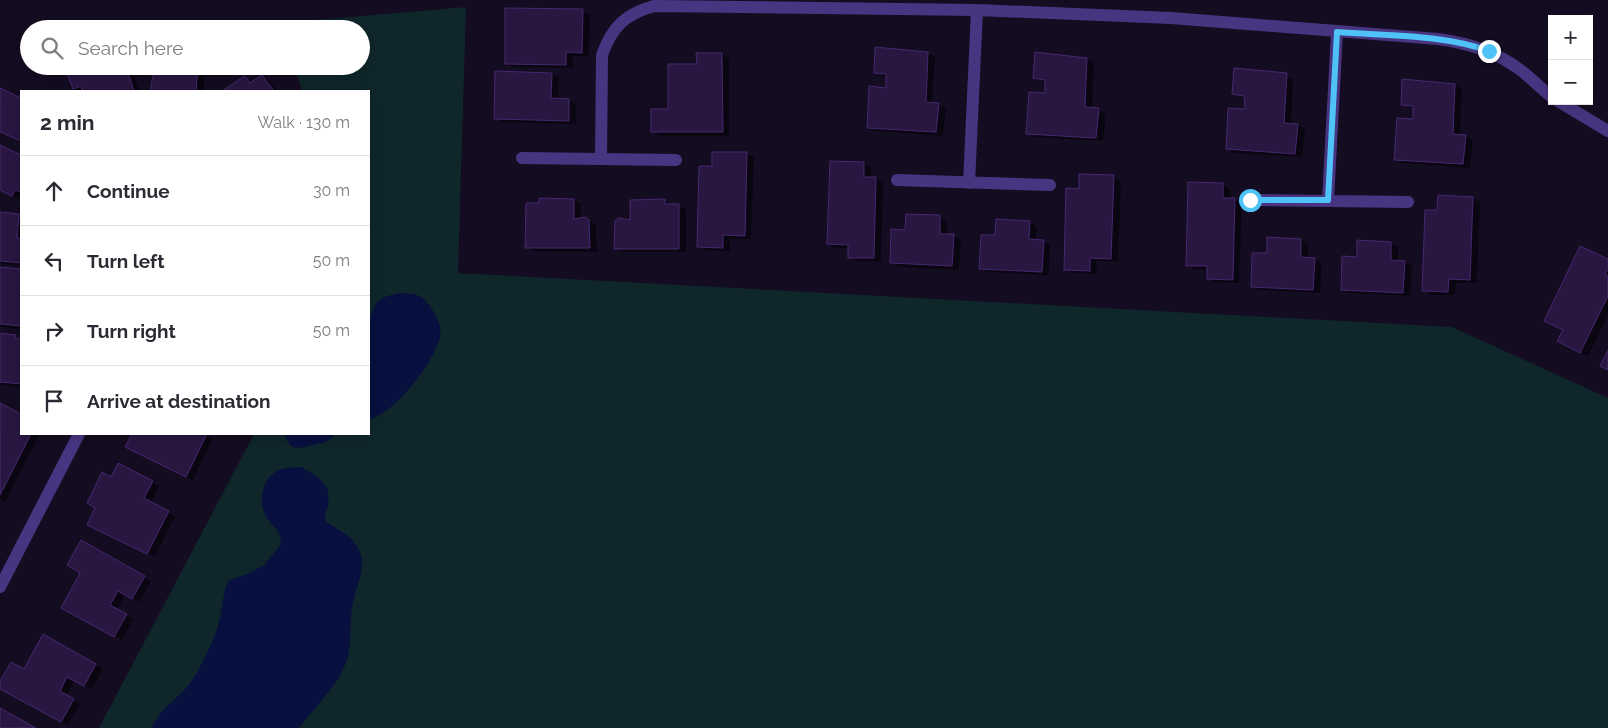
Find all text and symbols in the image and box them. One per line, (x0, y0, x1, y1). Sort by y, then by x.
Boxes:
map controls (1548, 15, 1593, 105)
button: + (1548, 15, 1593, 60)
search box (20, 20, 370, 75)
icon: search (38, 34, 66, 62)
text: Search here (78, 37, 184, 59)
route end (1478, 40, 1501, 63)
button: − (1548, 60, 1593, 105)
text: 2 min (40, 110, 94, 135)
text: Walk · 130 m (257, 113, 350, 132)
icon: ahead (40, 177, 68, 205)
text: Continue (87, 180, 170, 202)
text: 30 m (313, 181, 350, 200)
route start (1239, 189, 1262, 212)
icon: left (40, 247, 68, 275)
text: Turn left (87, 250, 164, 272)
text: 50 m (313, 251, 350, 270)
icon: right (40, 317, 68, 345)
text: Turn right (87, 320, 176, 342)
text: 50 m (313, 321, 350, 340)
icon: arrive (40, 387, 68, 415)
text: Arrive at destination (87, 390, 271, 412)

